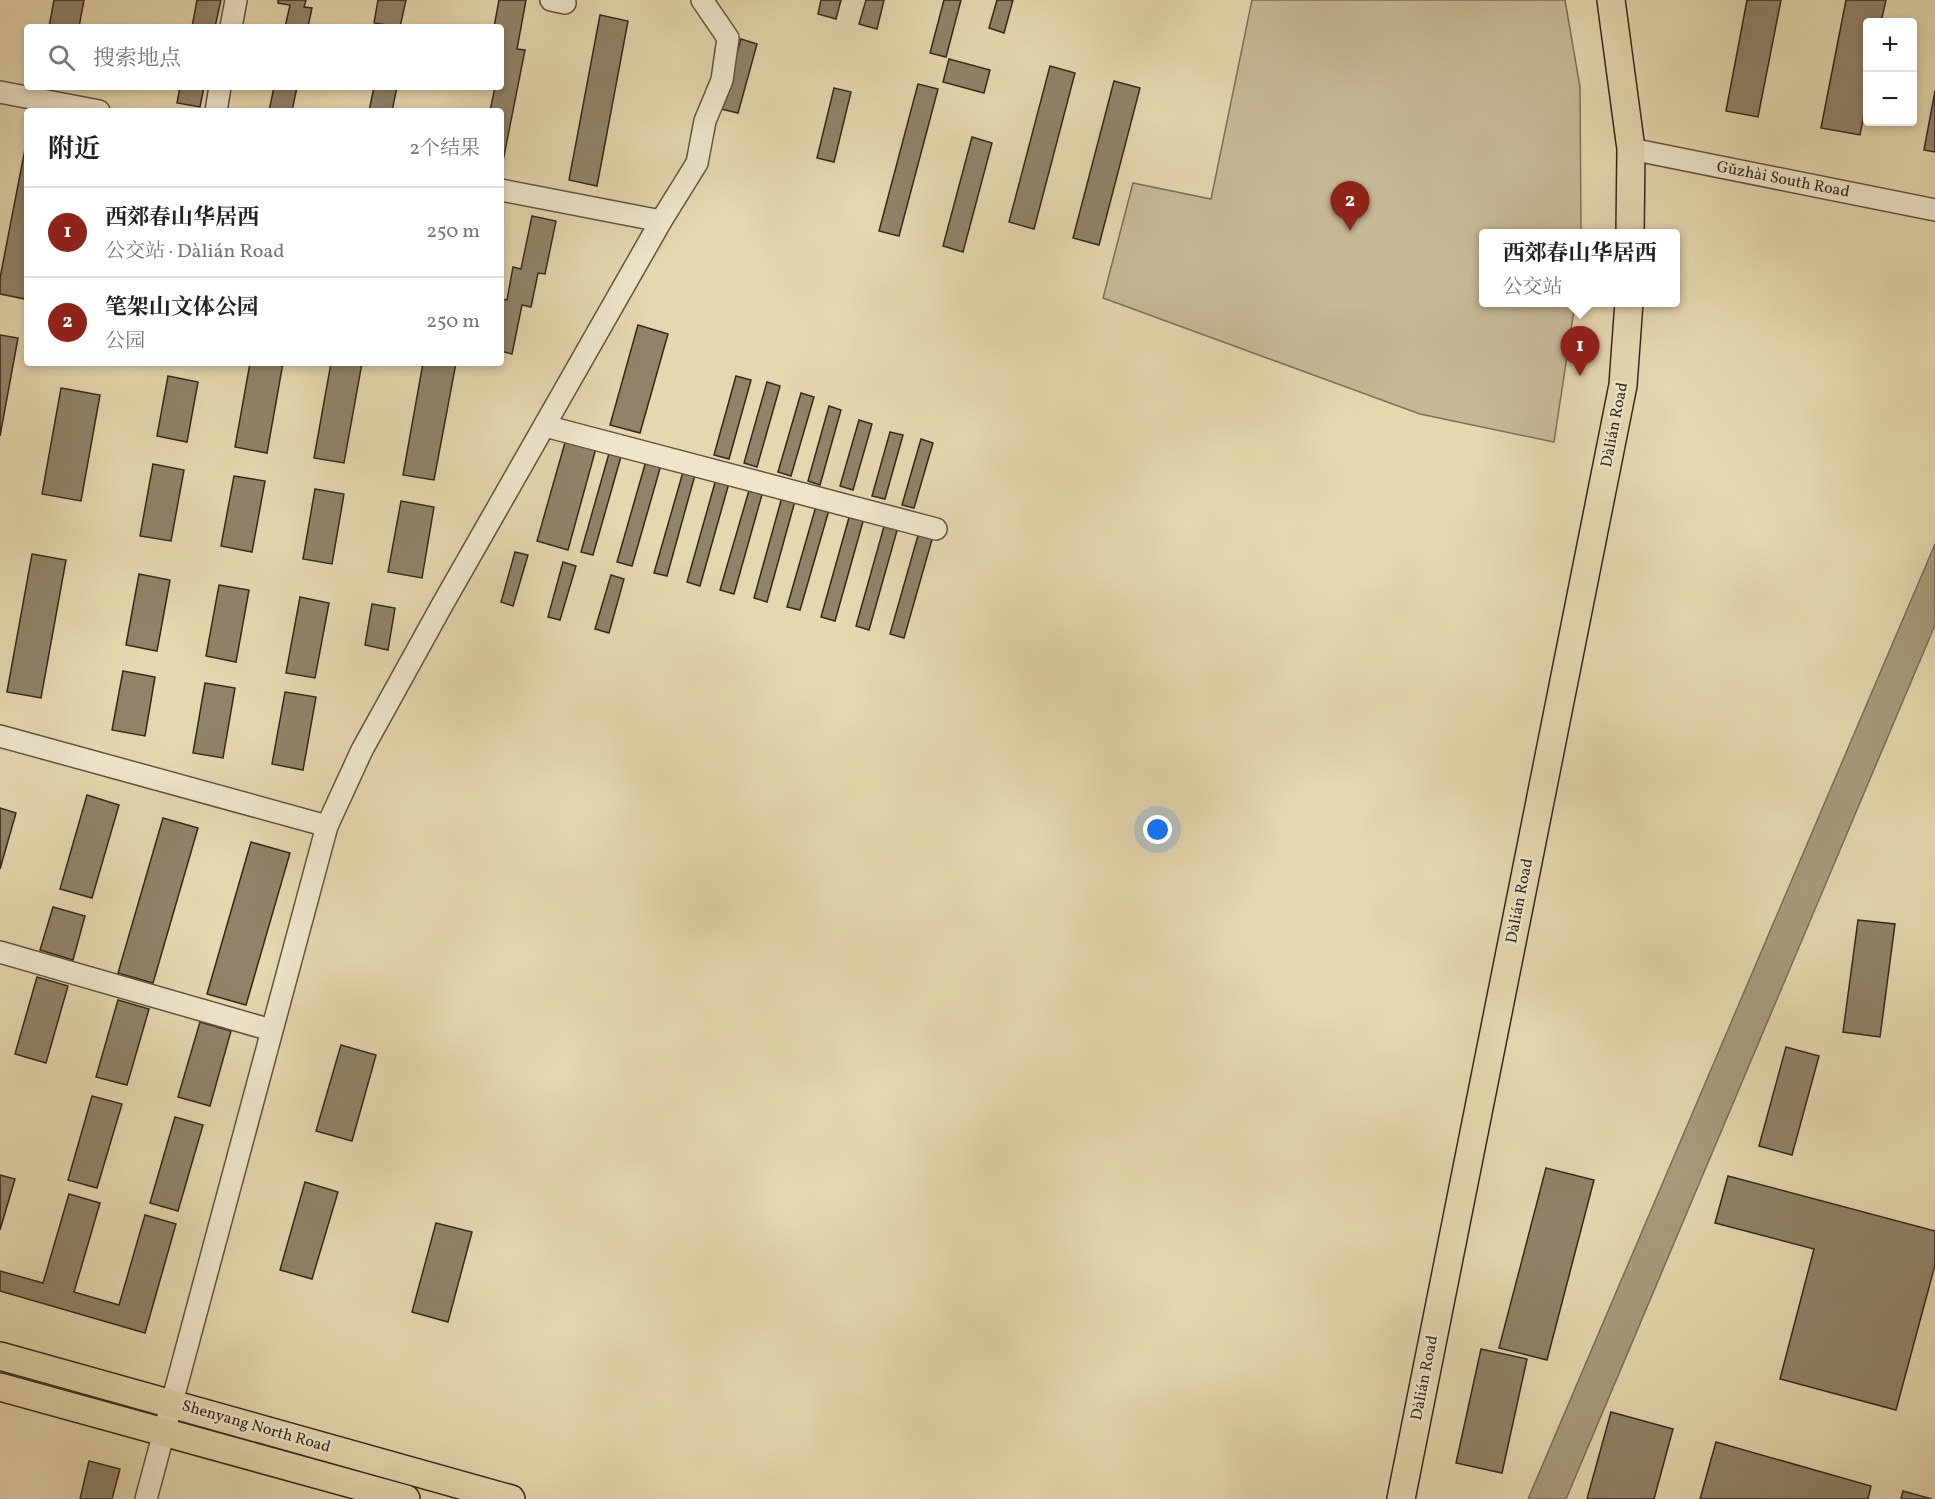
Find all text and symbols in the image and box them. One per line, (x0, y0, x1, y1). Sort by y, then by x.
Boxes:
map controls (1863, 18, 1917, 126)
button: + (1863, 18, 1917, 72)
search box (24, 24, 504, 90)
icon: search (45, 41, 78, 74)
text: 搜索地点 (93, 44, 181, 75)
button: − (1863, 72, 1917, 126)
text: 附近 (48, 132, 100, 168)
text: 2个结果 (409, 135, 480, 163)
street label: Gǔzhài South Road (1715, 156, 1851, 204)
pin: 2 (1330, 182, 1370, 231)
text: 西郊春山华居西 (105, 203, 259, 234)
text: 1 (63, 218, 72, 246)
text: 250 m (426, 218, 480, 246)
popup (1479, 229, 1680, 307)
text: 公交站 · Dàlián Road (105, 238, 285, 266)
text: 西郊春山华居西 (1502, 239, 1657, 270)
text: 公交站 (1502, 274, 1562, 302)
text: 笔架山文体公园 (105, 293, 259, 324)
text: 2 (62, 308, 73, 336)
text: 250 m (426, 308, 480, 336)
pin: 1 (1560, 326, 1600, 376)
text: 公园 (105, 328, 145, 356)
street label: Dàlián Road (1596, 381, 1634, 469)
your location (1143, 815, 1172, 844)
street label: Dàlián Road (1501, 857, 1539, 945)
street label: Dàlián Road (1406, 1334, 1444, 1422)
street label: Shenyang North Road (179, 1395, 333, 1459)

